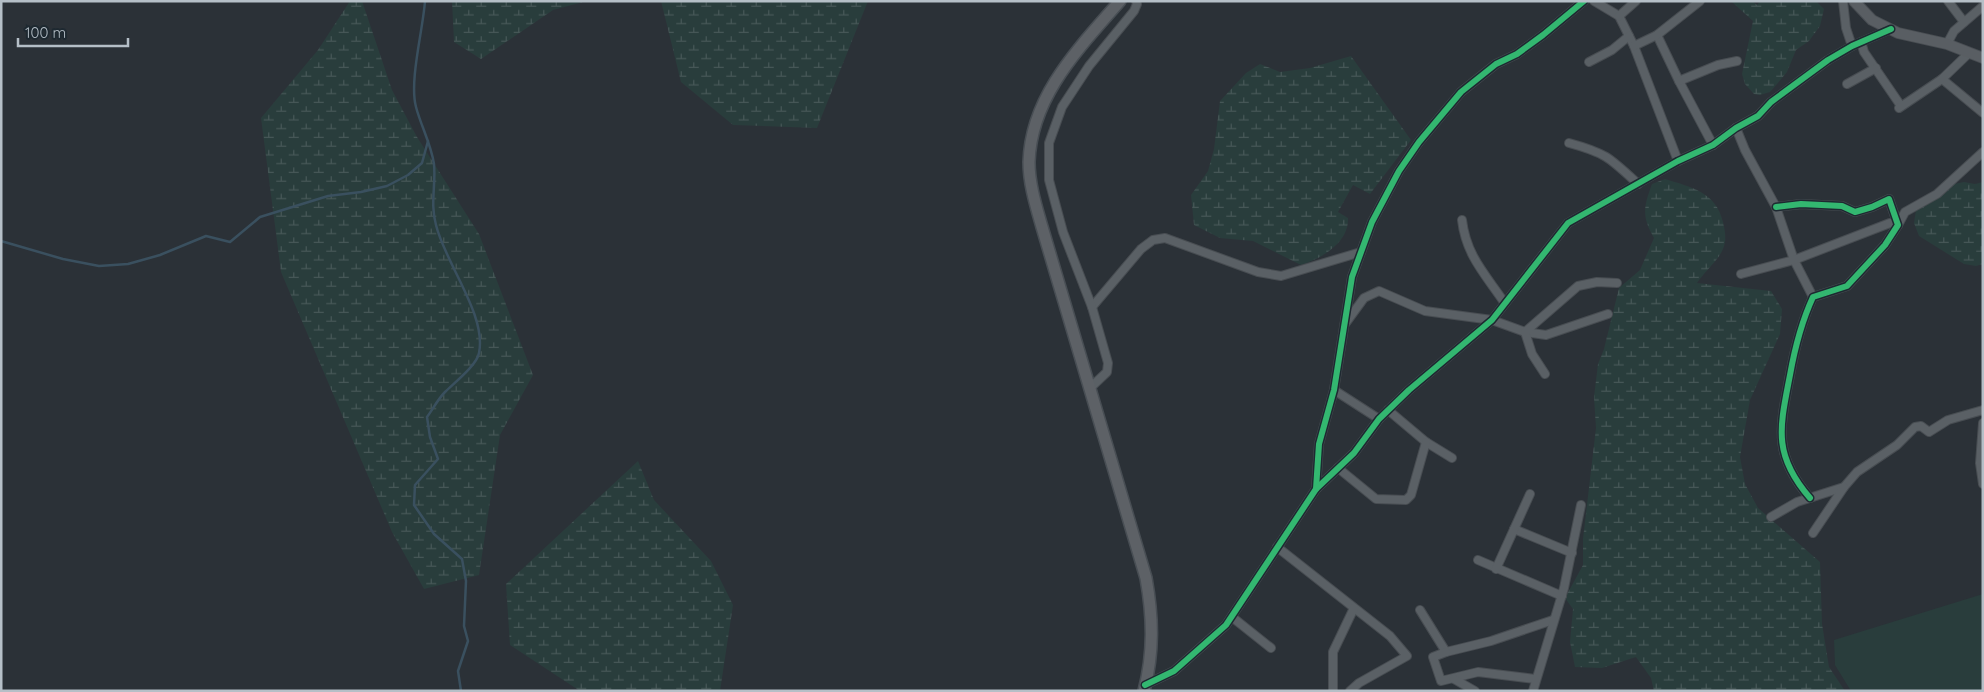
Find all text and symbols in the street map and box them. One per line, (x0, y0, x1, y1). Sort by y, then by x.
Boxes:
scale bar (18, 15, 128, 47)
text: 100 m (25, 23, 66, 42)

